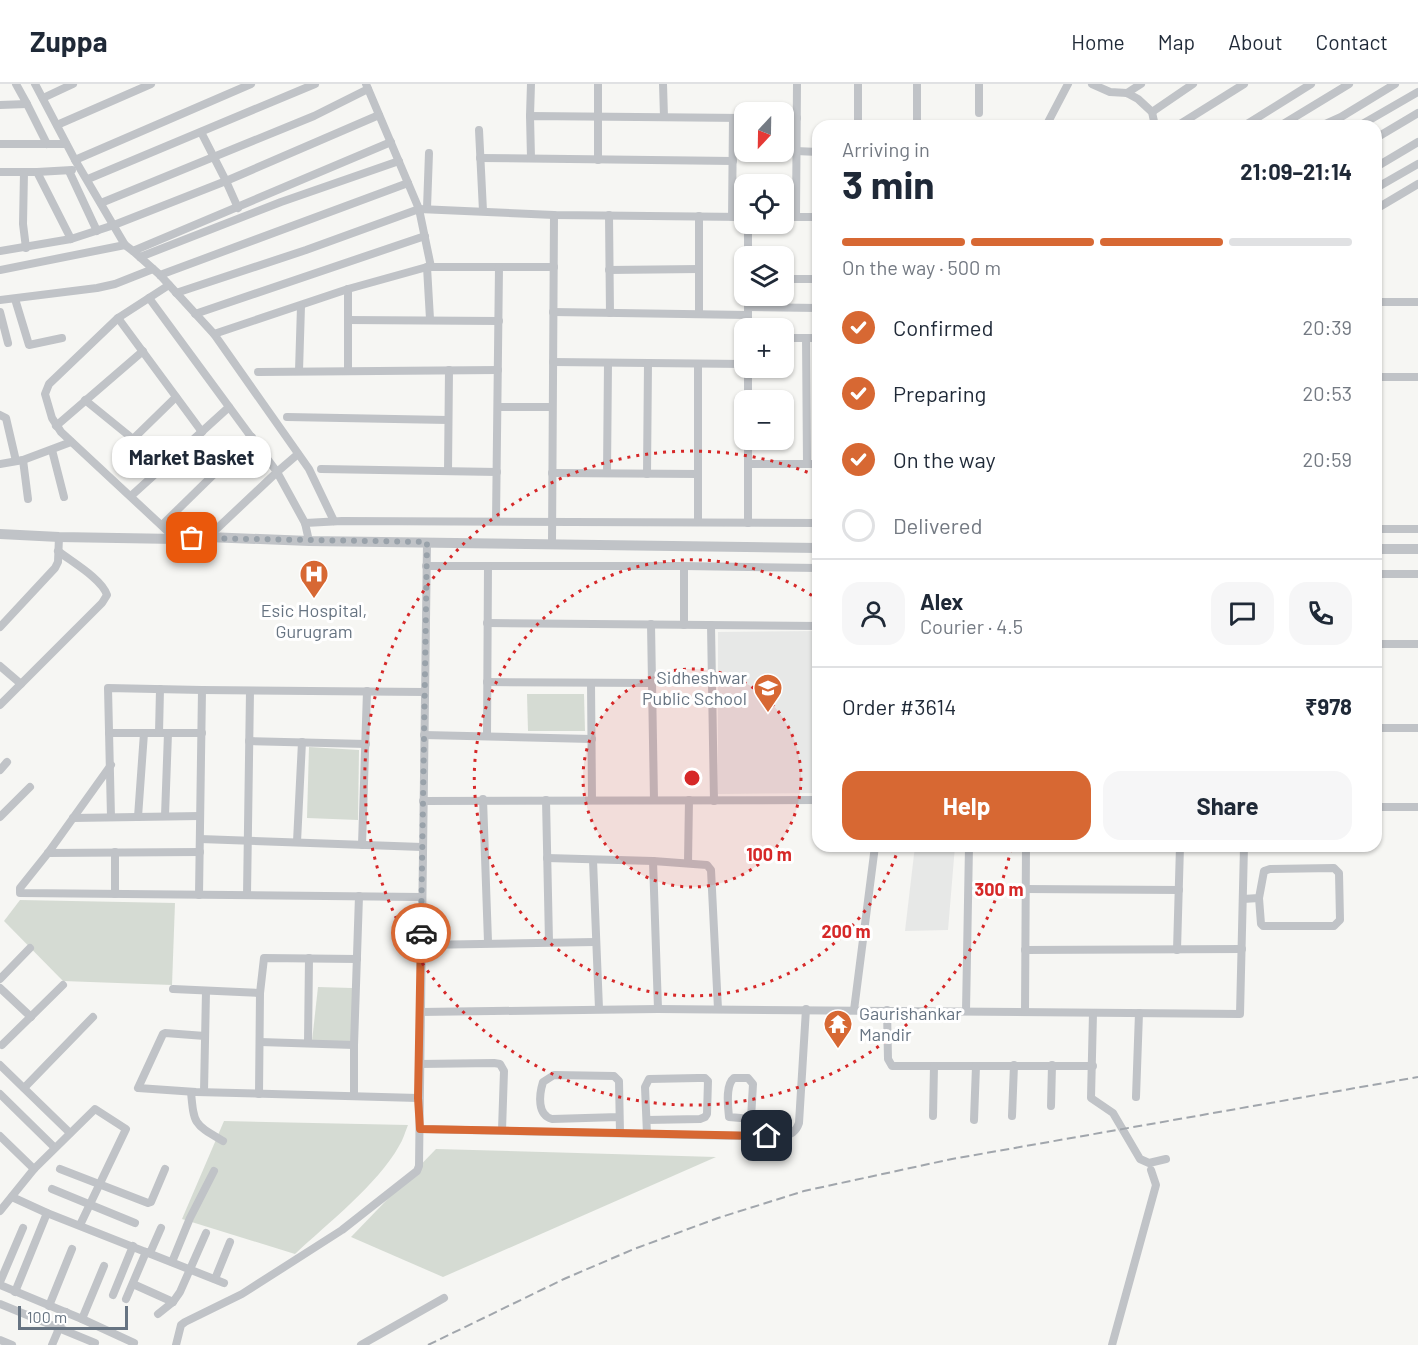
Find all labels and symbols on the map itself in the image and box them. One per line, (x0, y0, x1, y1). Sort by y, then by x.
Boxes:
north arrow (734, 102, 794, 162)
callout: Market Basket (112, 436, 272, 478)
pin (166, 512, 217, 563)
hospital icon: Esic Hospital, Gurugram (298, 558, 330, 600)
place label: Esic Hospital, Gurugram (261, 599, 367, 642)
place label: Sidheshwar Public School (642, 666, 747, 709)
school or university icon: Sidheshwar Public School (752, 672, 784, 714)
centre of rings (682, 768, 702, 788)
text: 100 m (746, 843, 792, 865)
text: 300 m (975, 878, 1023, 900)
courier (391, 903, 451, 963)
text: 200 m (821, 920, 871, 942)
place label: Gaurishankar Mandir (859, 1002, 962, 1045)
temple icon: Gaurishankar Mandir (822, 1008, 854, 1050)
pin (741, 1110, 792, 1161)
scale bar (18, 1303, 128, 1330)

